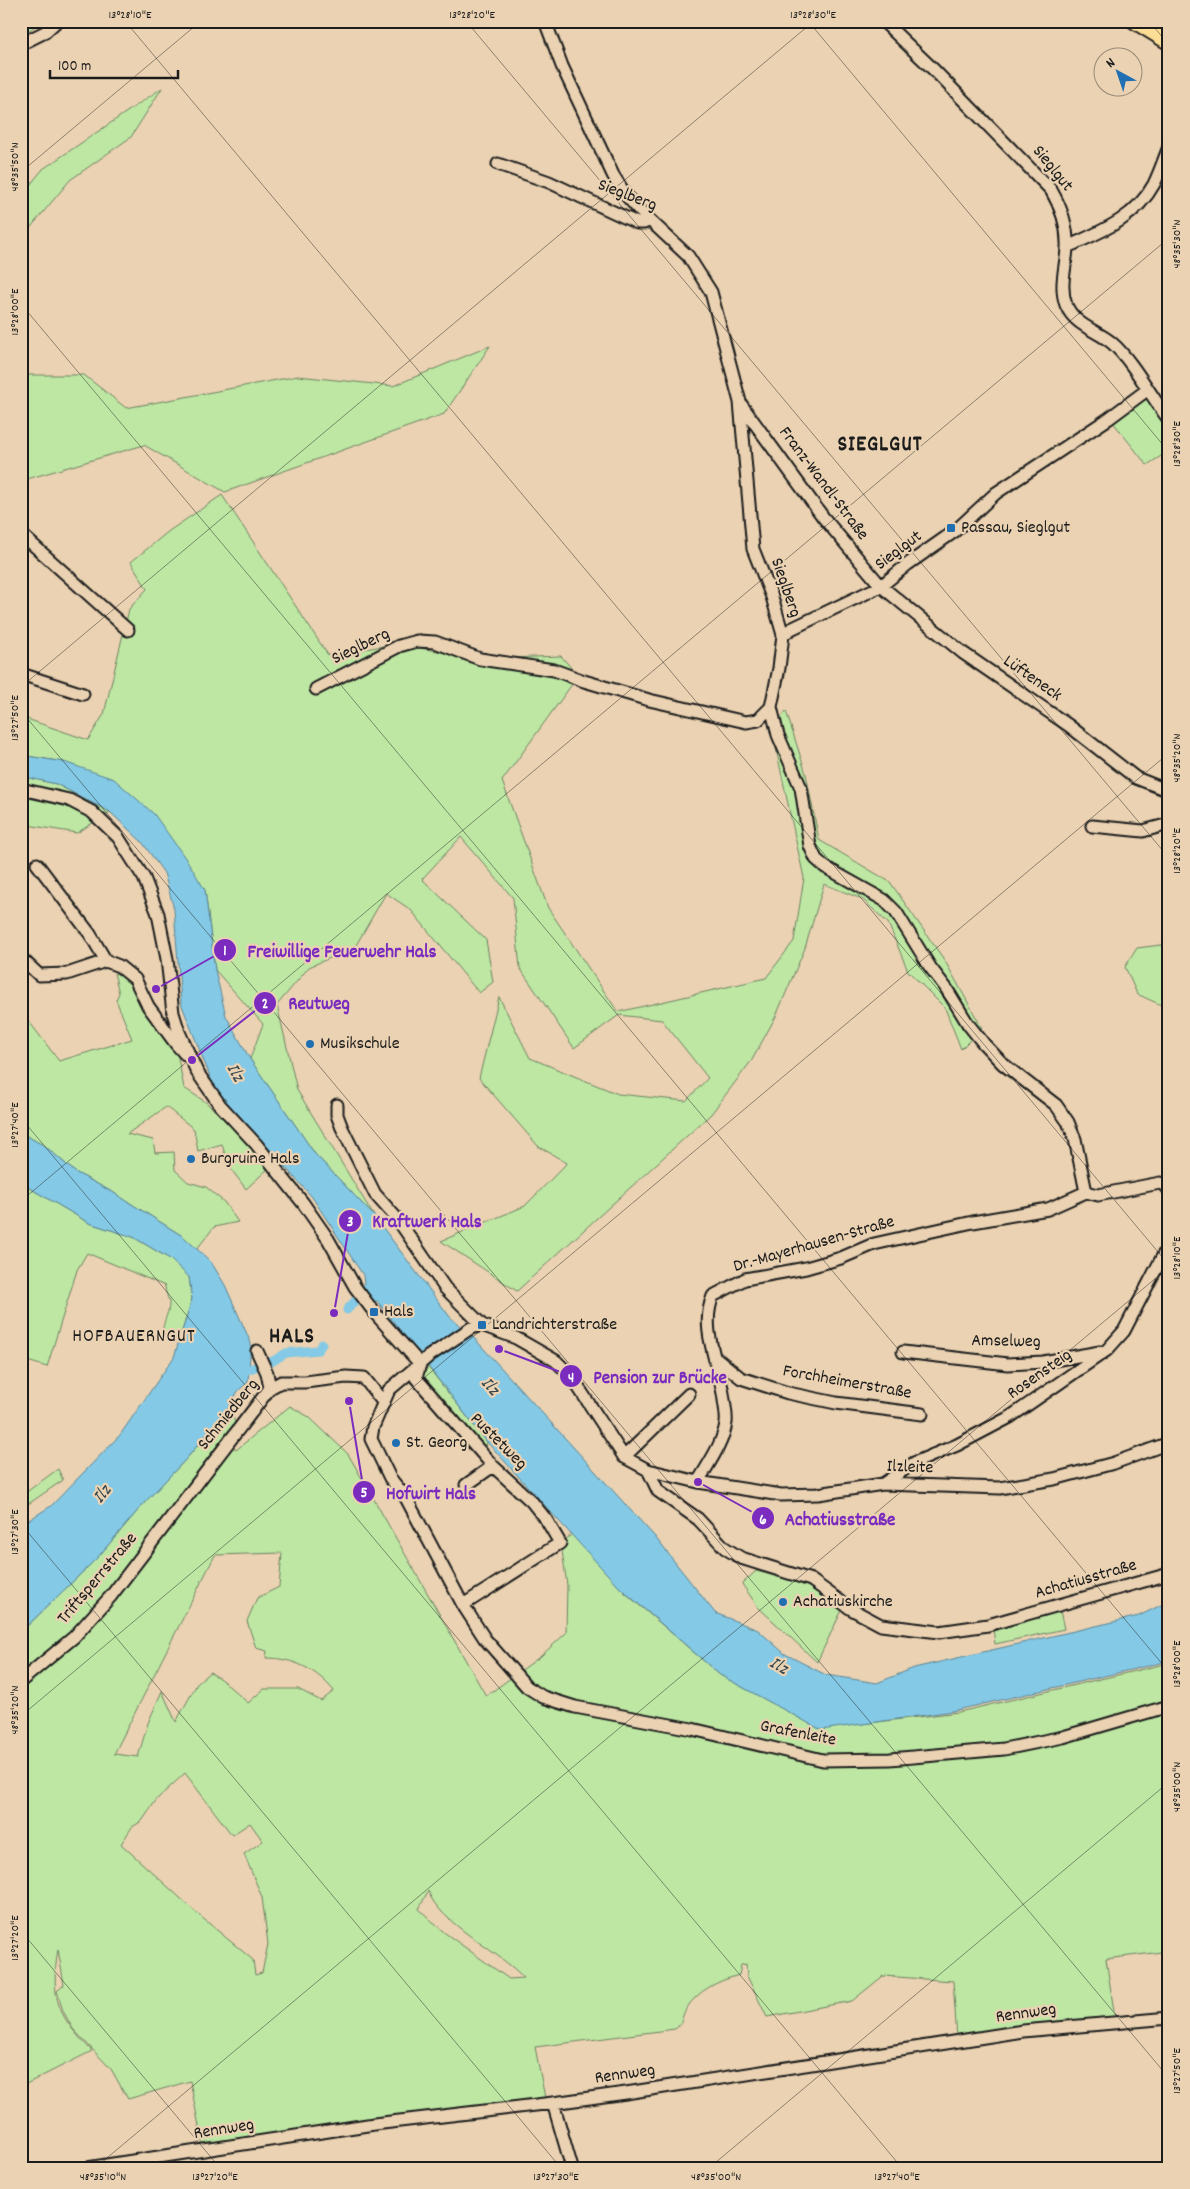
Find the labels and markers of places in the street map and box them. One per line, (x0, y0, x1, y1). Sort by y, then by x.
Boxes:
place label: Passau, Sieglgut (961, 516, 1070, 541)
marker: Passau, Sieglgut (945, 522, 957, 534)
callout: Freiwillige Feuerwehr Hals (213, 933, 447, 967)
callout: Reutweg (253, 986, 360, 1020)
place label: Musikschule (320, 1032, 400, 1057)
marker: Musikschule (304, 1038, 316, 1050)
place label: Burgruine Hals (201, 1147, 299, 1172)
marker: Burgruine Hals (185, 1153, 197, 1165)
callout: Kraftwerk Hals (337, 1204, 491, 1238)
place label: Hals (384, 1300, 414, 1325)
marker: Hals (368, 1306, 380, 1318)
place label: Landrichterstraße (492, 1313, 617, 1338)
marker: Landrichterstraße (476, 1319, 488, 1331)
callout: Pension zur Brücke (558, 1359, 737, 1393)
place label: St. Georg (406, 1431, 467, 1456)
marker: St. Georg (390, 1437, 402, 1449)
callout: Hofwirt Hals (351, 1475, 486, 1509)
callout: Achatiusstraße (750, 1501, 906, 1535)
place label: Achatiuskirche (793, 1590, 893, 1615)
marker: Achatiuskirche (777, 1596, 789, 1608)

